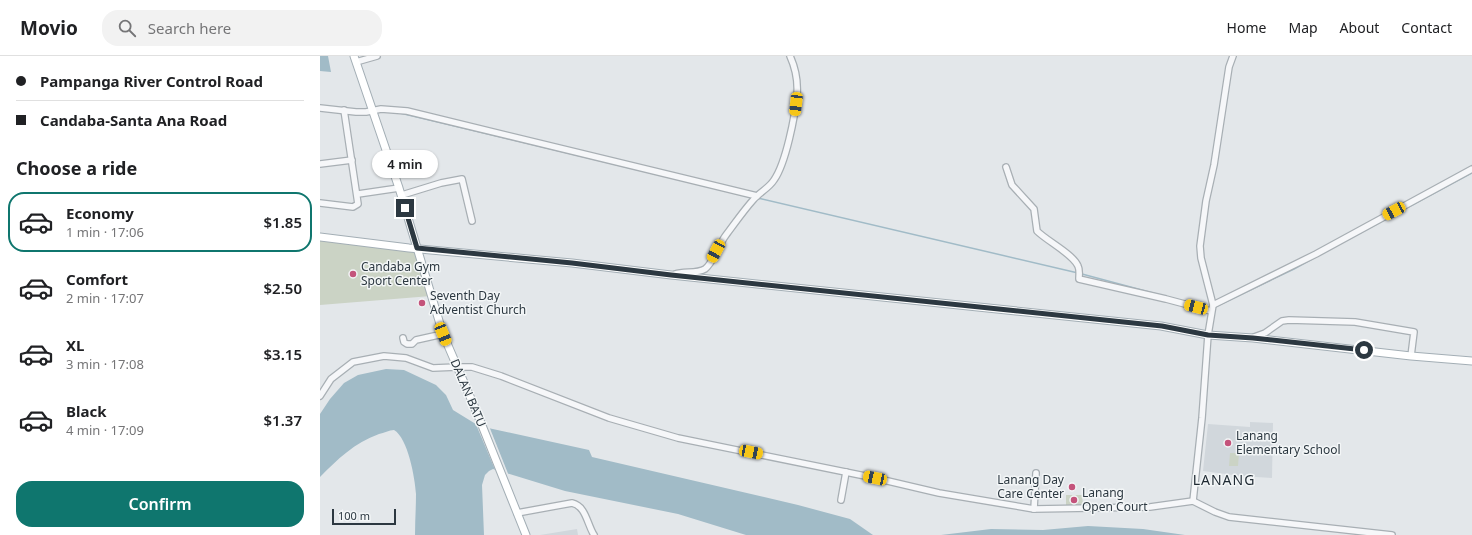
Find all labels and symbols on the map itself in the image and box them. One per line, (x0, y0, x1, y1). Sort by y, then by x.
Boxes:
car (789, 91, 803, 117)
callout: 4 min (372, 150, 438, 178)
route end (396, 199, 414, 217)
car (1381, 200, 1407, 222)
car (705, 238, 727, 264)
place label: Candaba Gym Sport Center (361, 258, 440, 289)
marker: Candaba Gym Sport Center (348, 269, 358, 279)
place label: Seventh Day Adventist Church (430, 287, 526, 318)
marker: Seventh Day Adventist Church (417, 298, 427, 308)
car (1183, 298, 1209, 316)
car (433, 321, 453, 347)
route start (1355, 341, 1373, 359)
street label: DALAN BATU (446, 356, 490, 429)
place label: Lanang Elementary School (1236, 427, 1341, 458)
marker: Lanang Elementary School (1223, 438, 1233, 448)
car (738, 444, 764, 460)
car (862, 470, 888, 486)
district label: LANANG (1193, 470, 1255, 489)
place label: Lanang Day Care Center (997, 471, 1065, 502)
marker: Lanang Day Care Center (1067, 482, 1077, 492)
place label: Lanang Open Court (1082, 484, 1148, 515)
marker: Lanang Open Court (1069, 495, 1079, 505)
scale bar (332, 507, 396, 526)

